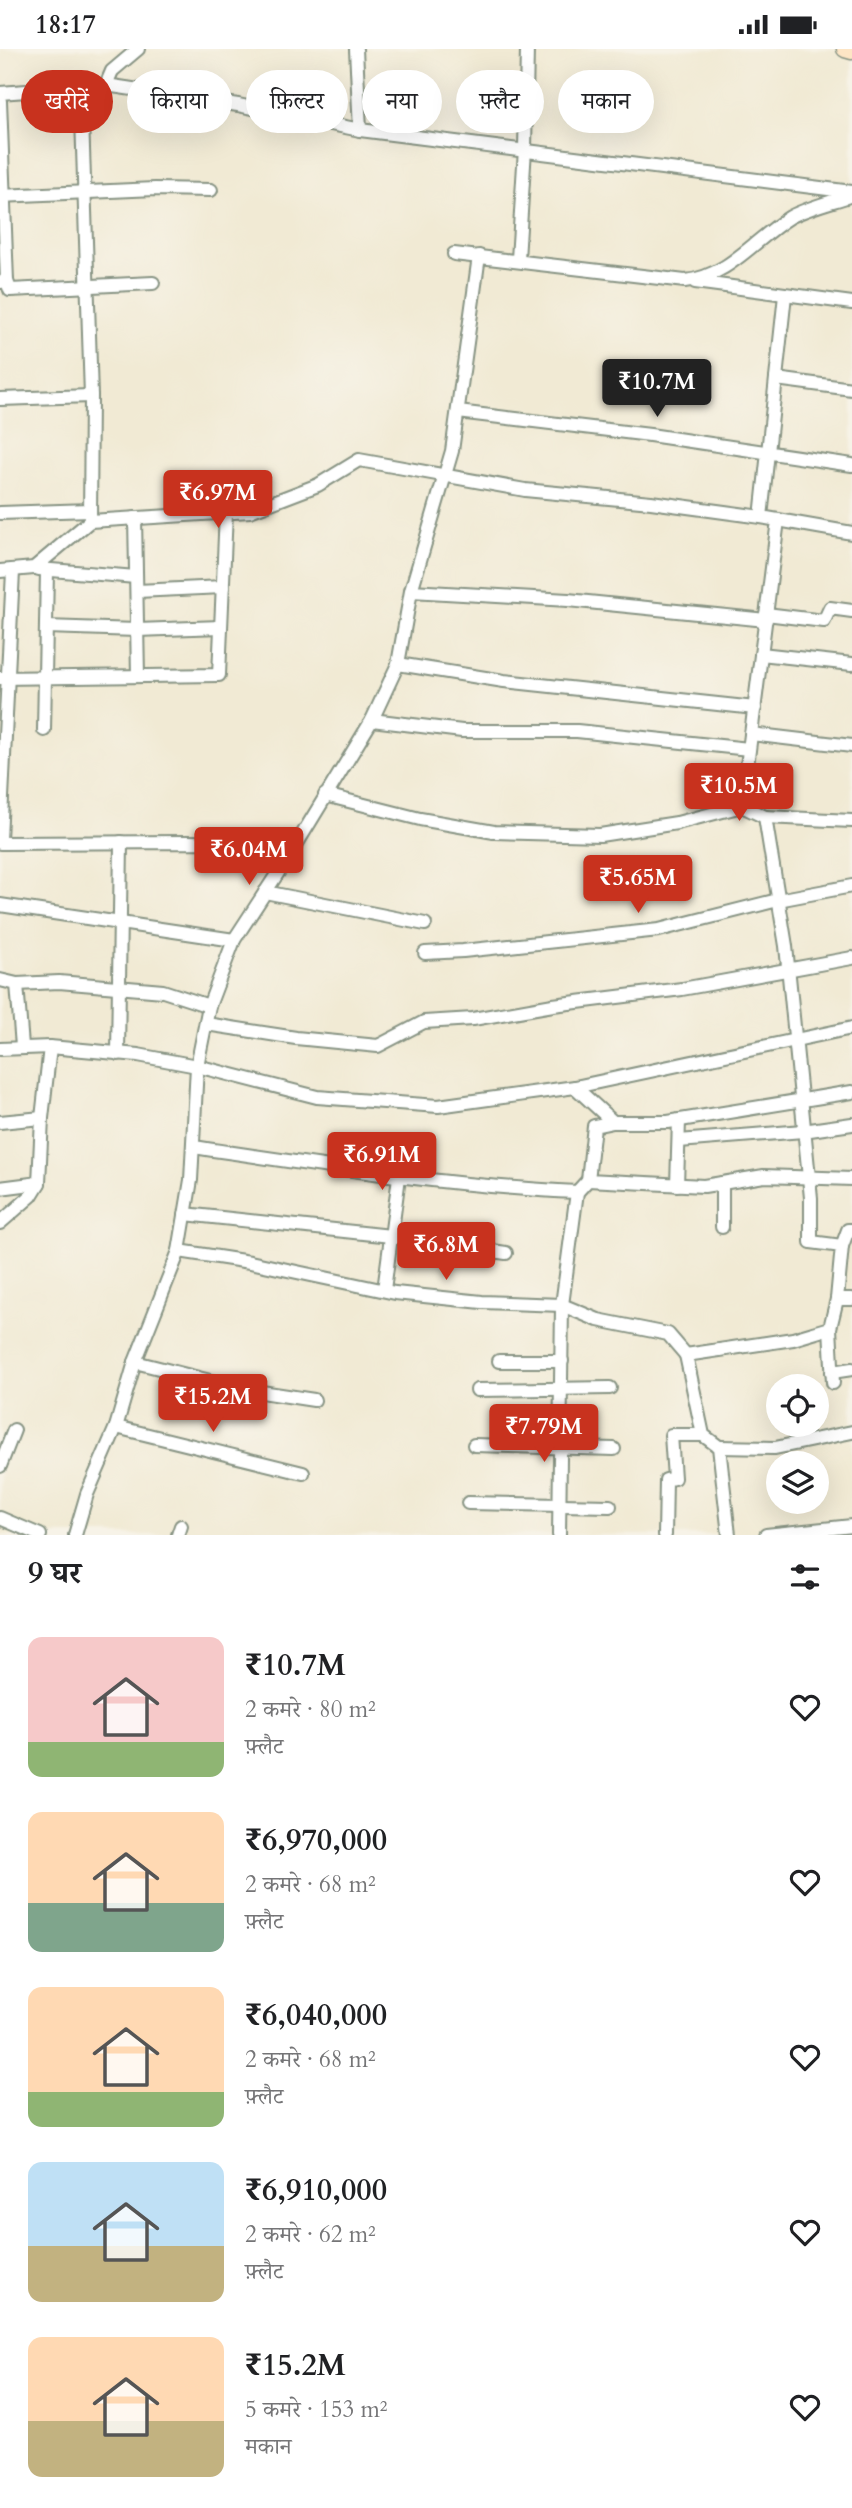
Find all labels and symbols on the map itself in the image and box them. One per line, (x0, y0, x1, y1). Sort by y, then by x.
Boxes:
pin: ₹10.7M (600, 359, 714, 419)
pin: ₹6.97M (161, 470, 275, 530)
pin: ₹10.5M (682, 763, 796, 823)
pin: ₹6.04M (192, 827, 306, 887)
pin: ₹5.65M (581, 855, 695, 915)
pin: ₹6.91M (325, 1133, 439, 1192)
pin: ₹6.8M (397, 1223, 495, 1282)
pin: ₹15.2M (156, 1375, 270, 1434)
pin: ₹7.79M (487, 1405, 601, 1464)

